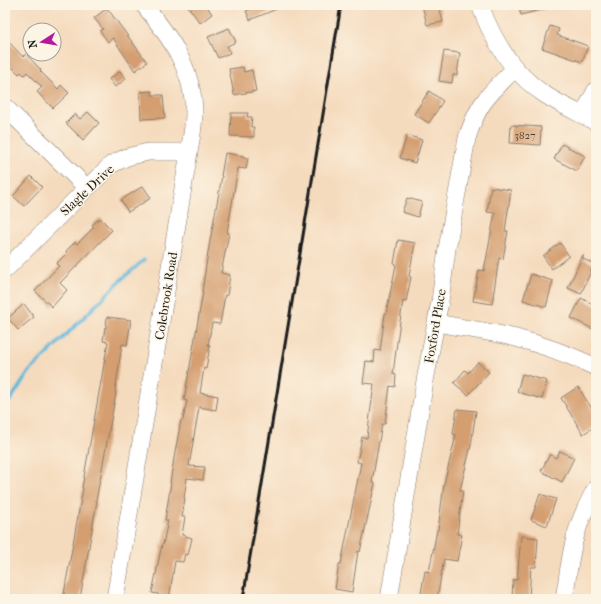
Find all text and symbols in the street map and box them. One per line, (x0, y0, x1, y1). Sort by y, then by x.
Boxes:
north arrow (22, 22, 62, 62)
text: N (25, 38, 40, 49)
house number: 3827 (514, 129, 536, 142)
street label: Slagle Drive (57, 161, 117, 219)
street label: Colebrook Road (152, 250, 181, 341)
street label: Foxford Place (421, 287, 449, 364)

